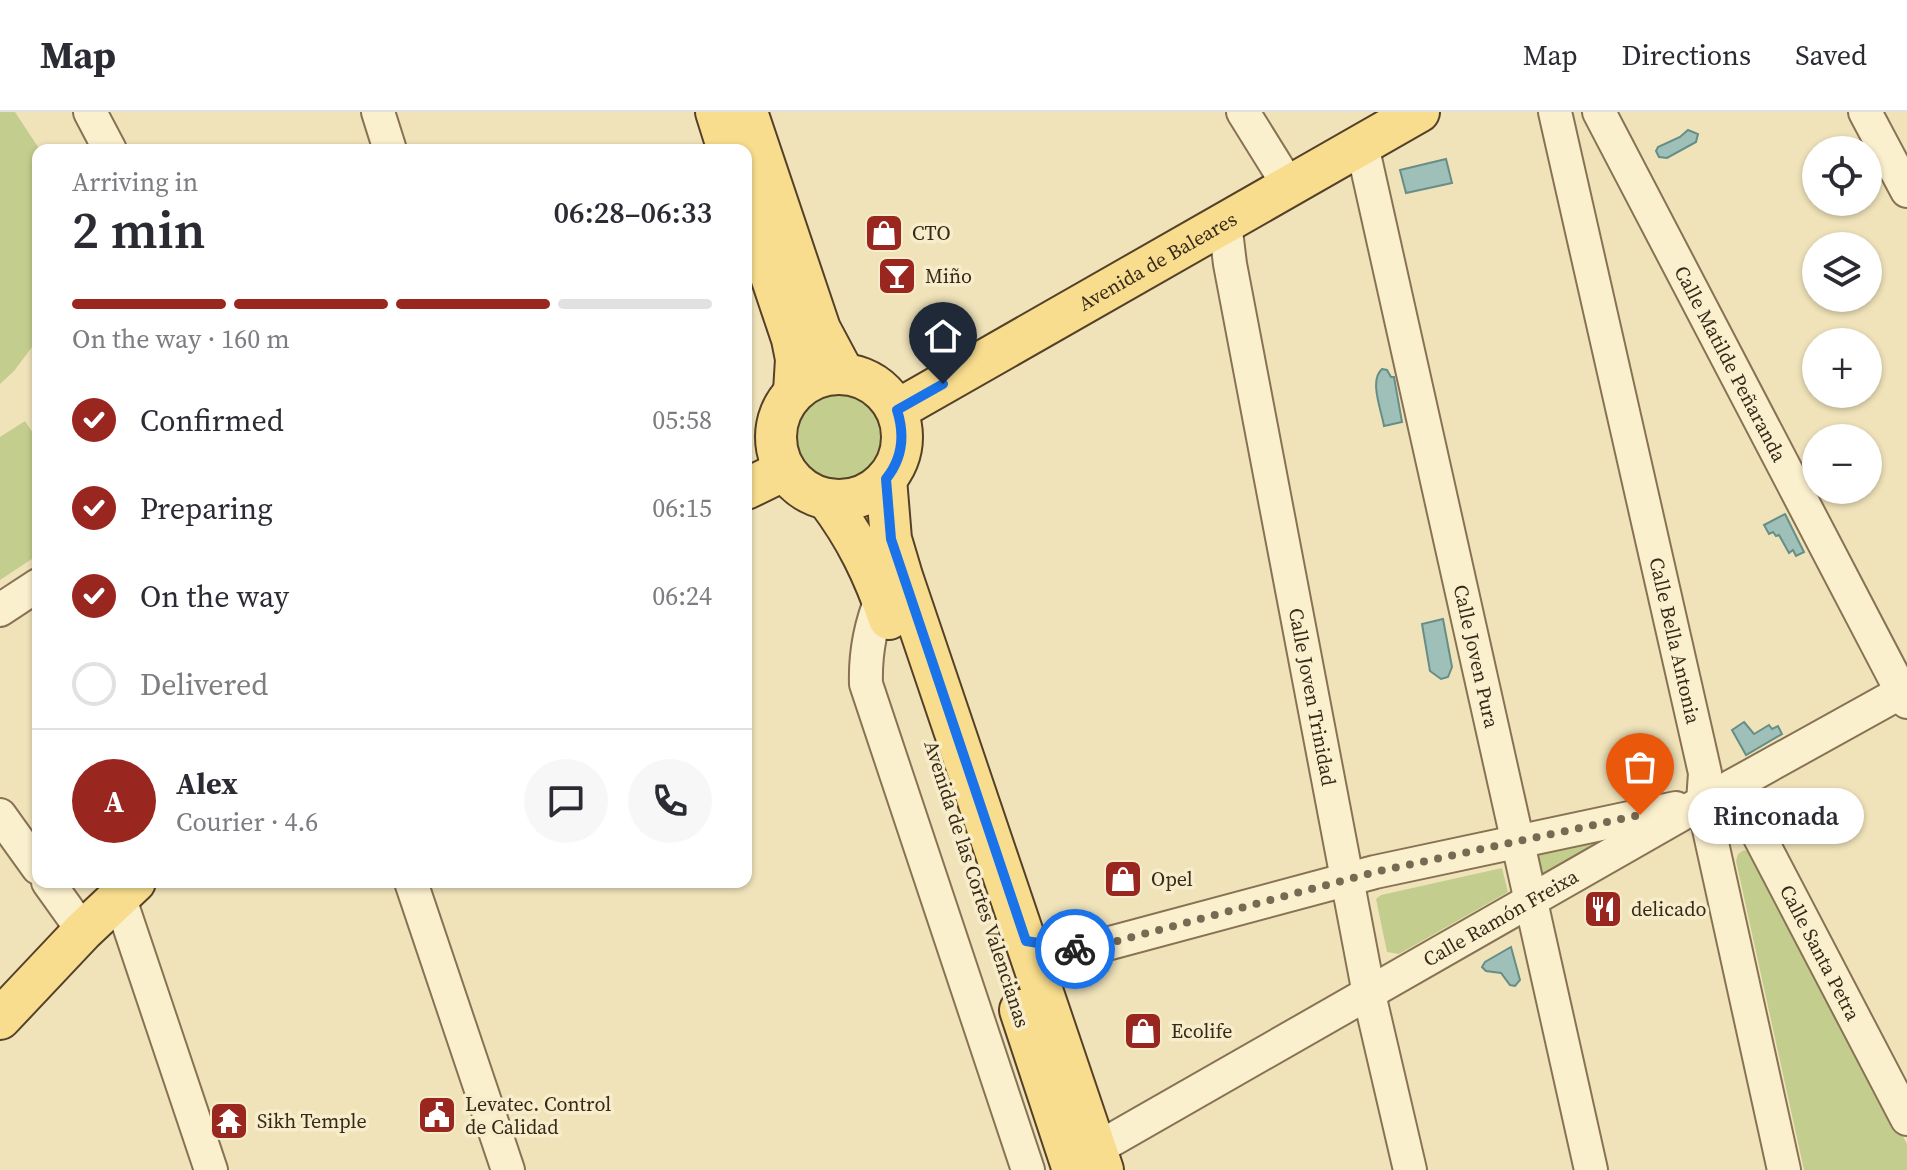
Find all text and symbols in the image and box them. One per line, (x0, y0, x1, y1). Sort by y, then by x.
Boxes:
text: Map (40, 29, 116, 81)
text: Map (1523, 36, 1578, 74)
text: Directions (1622, 36, 1751, 74)
text: Saved (1795, 36, 1867, 74)
map controls (1802, 136, 1882, 504)
button: locate (1802, 136, 1882, 216)
text: Arriving in (72, 164, 198, 200)
text: 06:28–06:33 (553, 192, 712, 233)
text: 2 min (72, 194, 205, 265)
street label: Avenida de Baleares (1073, 205, 1242, 318)
shop icon: CTO (863, 212, 905, 254)
place label: CTO (912, 219, 951, 247)
button: layers (1802, 232, 1882, 312)
bar icon: Miño (876, 255, 918, 297)
street label: Calle Matilde Peñaranda (1668, 261, 1794, 467)
place label: Miño (925, 262, 972, 290)
pin (909, 302, 977, 384)
icon: home (921, 314, 965, 358)
text: On the way · 160 m (72, 321, 290, 357)
button: + (1802, 328, 1882, 408)
icon: check (72, 398, 116, 442)
text: Confirmed (140, 400, 284, 441)
text: 05:58 (652, 402, 712, 438)
button: − (1802, 424, 1882, 504)
icon: check (72, 486, 116, 530)
text: Preparing (140, 488, 273, 529)
text: 06:15 (652, 490, 712, 526)
street label: Calle Bella Antonia (1642, 555, 1708, 727)
icon: check (72, 574, 116, 618)
text: On the way (140, 576, 289, 617)
text: 06:24 (652, 578, 712, 614)
street label: Calle Joven Pura (1447, 582, 1506, 732)
street label: Calle Joven Trinidad (1282, 606, 1343, 789)
text: Delivered (140, 664, 268, 705)
pin (1606, 733, 1674, 815)
street label: Avenida de las Cortes Valencianas (917, 737, 1037, 1031)
icon: bag (1618, 745, 1662, 789)
button: chat (524, 759, 608, 843)
button: phone (628, 759, 712, 843)
text: Alex (176, 763, 238, 804)
text: A (104, 781, 124, 822)
callout: Rinconada (1688, 787, 1864, 843)
text: Rinconada (1713, 798, 1839, 834)
text: Courier · 4.6 (176, 804, 318, 840)
shop icon: Opel (1102, 858, 1144, 900)
street label: Calle Ramón Freixa (1418, 862, 1584, 973)
place label: Opel (1151, 865, 1193, 893)
street label: Calle Santa Petra (1773, 880, 1868, 1026)
restaurant icon: delicado (1582, 888, 1624, 930)
place label: delicado (1631, 895, 1707, 923)
courier (1035, 909, 1115, 989)
icon: bike (1053, 927, 1097, 971)
shop icon: Ecolife (1122, 1010, 1164, 1052)
place label: Ecolife (1171, 1017, 1233, 1045)
place label: Levatec. Control de Calidad (465, 1090, 611, 1141)
public building icon: Levatec. Control de Calidad (416, 1094, 458, 1136)
temple icon: Sikh Temple (208, 1100, 250, 1142)
place label: Sikh Temple (257, 1107, 367, 1135)

